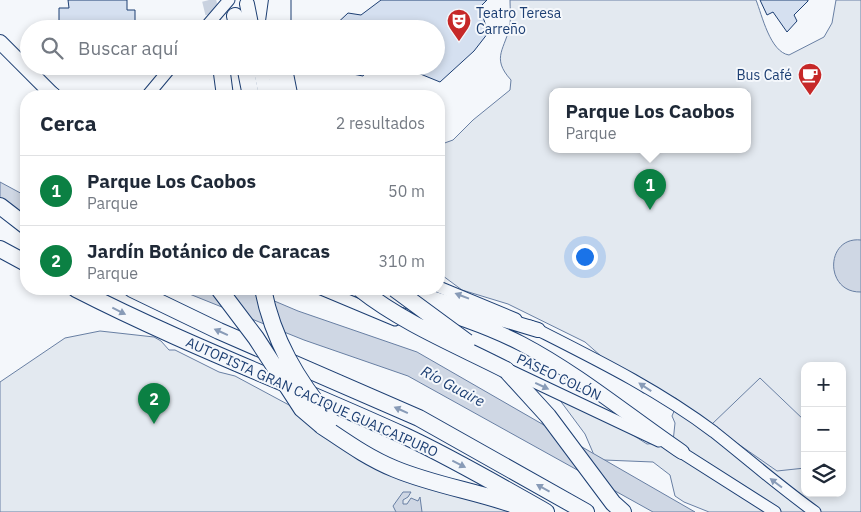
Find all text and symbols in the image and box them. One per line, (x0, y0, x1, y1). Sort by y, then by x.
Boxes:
place label: Teatro Teresa Carreño (476, 4, 562, 38)
theatre icon: Teatro Teresa Carreño (446, 8, 472, 42)
search box (20, 20, 445, 75)
icon: search (38, 34, 66, 62)
text: Buscar aquí (78, 36, 178, 60)
cafe icon: Bus Café (797, 62, 823, 96)
place label: Bus Café (736, 66, 792, 84)
popup (549, 88, 751, 153)
text: Parque Los Caobos (565, 99, 735, 123)
text: Cerca (40, 109, 97, 137)
text: 2 resultados (336, 113, 425, 133)
text: Parque (565, 123, 617, 143)
text: Parque Los Caobos (87, 169, 256, 193)
pin: 1 (634, 169, 666, 210)
text: 1 (51, 181, 61, 201)
text: 50 m (388, 181, 425, 201)
text: Parque (87, 193, 138, 213)
text: Jardín Botánico de Caracas (87, 239, 330, 263)
your location (572, 244, 598, 270)
text: 2 (51, 251, 61, 271)
text: 310 m (378, 251, 425, 271)
text: Parque (87, 263, 138, 283)
one-way arrow (454, 292, 469, 300)
one-way arrow (112, 307, 127, 315)
one-way arrow (214, 327, 228, 335)
street label: AUTOPISTA GRAN CACIQUE GUAICAIPURO (183, 333, 441, 461)
street label: PASEO COLÓN (514, 349, 605, 404)
water label: Río Guaire (418, 361, 488, 411)
map controls (801, 362, 846, 497)
button: + (801, 362, 846, 407)
one-way arrow (535, 382, 549, 390)
one-way arrow (638, 382, 652, 392)
pin: 2 (138, 383, 170, 424)
one-way arrow (394, 406, 408, 414)
button: − (801, 407, 846, 452)
button: layers (801, 452, 846, 497)
one-way arrow (452, 460, 466, 468)
one-way arrow (770, 478, 783, 489)
one-way arrow (536, 484, 551, 492)

